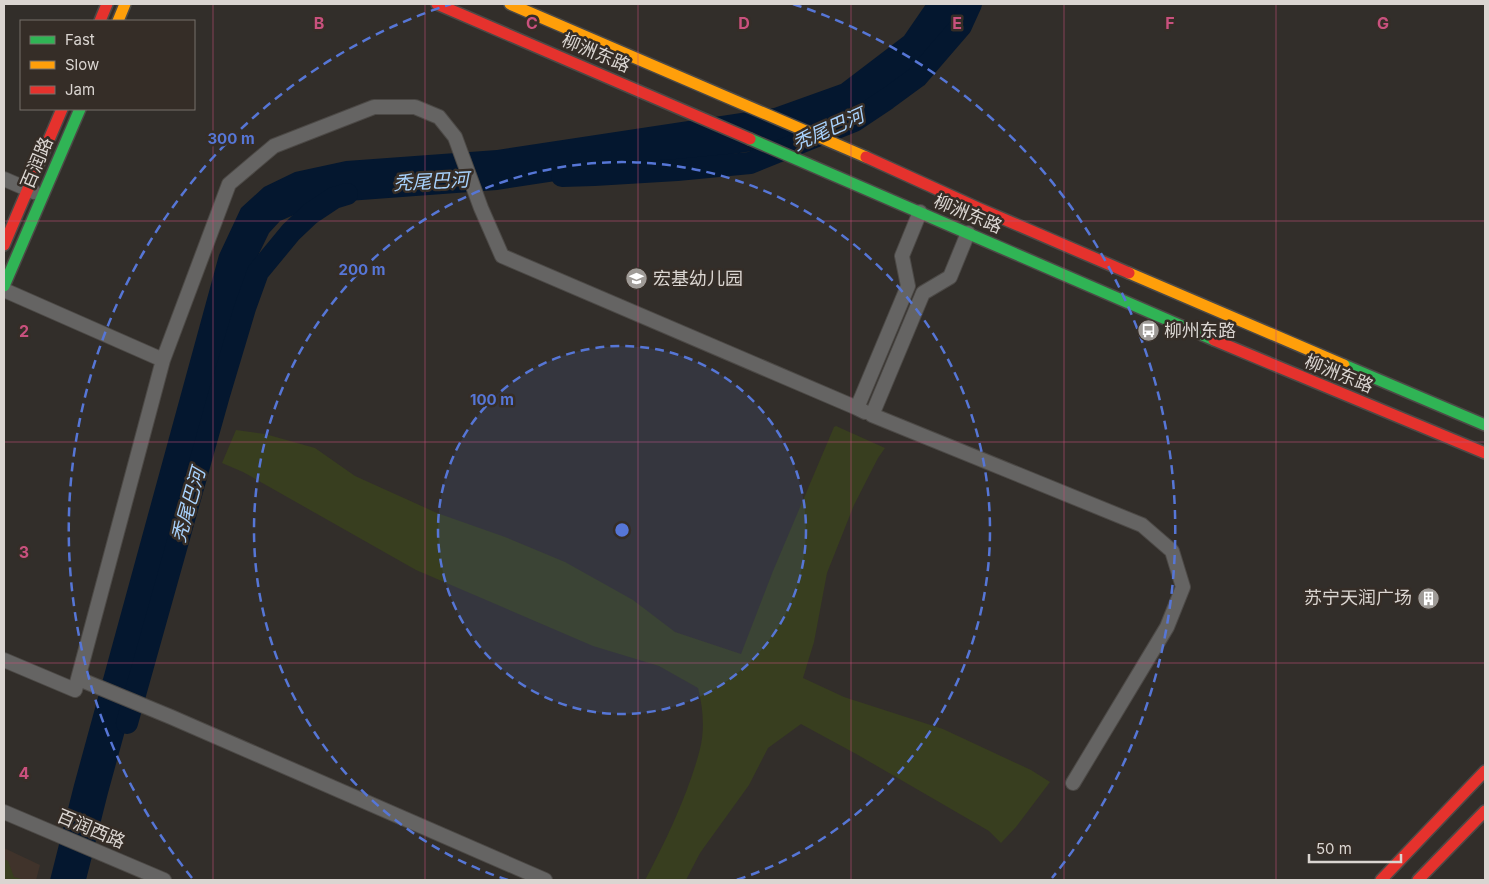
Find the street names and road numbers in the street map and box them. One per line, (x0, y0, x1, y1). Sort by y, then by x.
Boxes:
street label: 柳洲东路 (559, 29, 633, 76)
street label: 百润路 (16, 134, 57, 192)
street label: 柳洲东路 (931, 190, 1005, 237)
street label: 柳洲东路 (1302, 350, 1376, 397)
street label: 百润西路 (54, 805, 128, 852)

